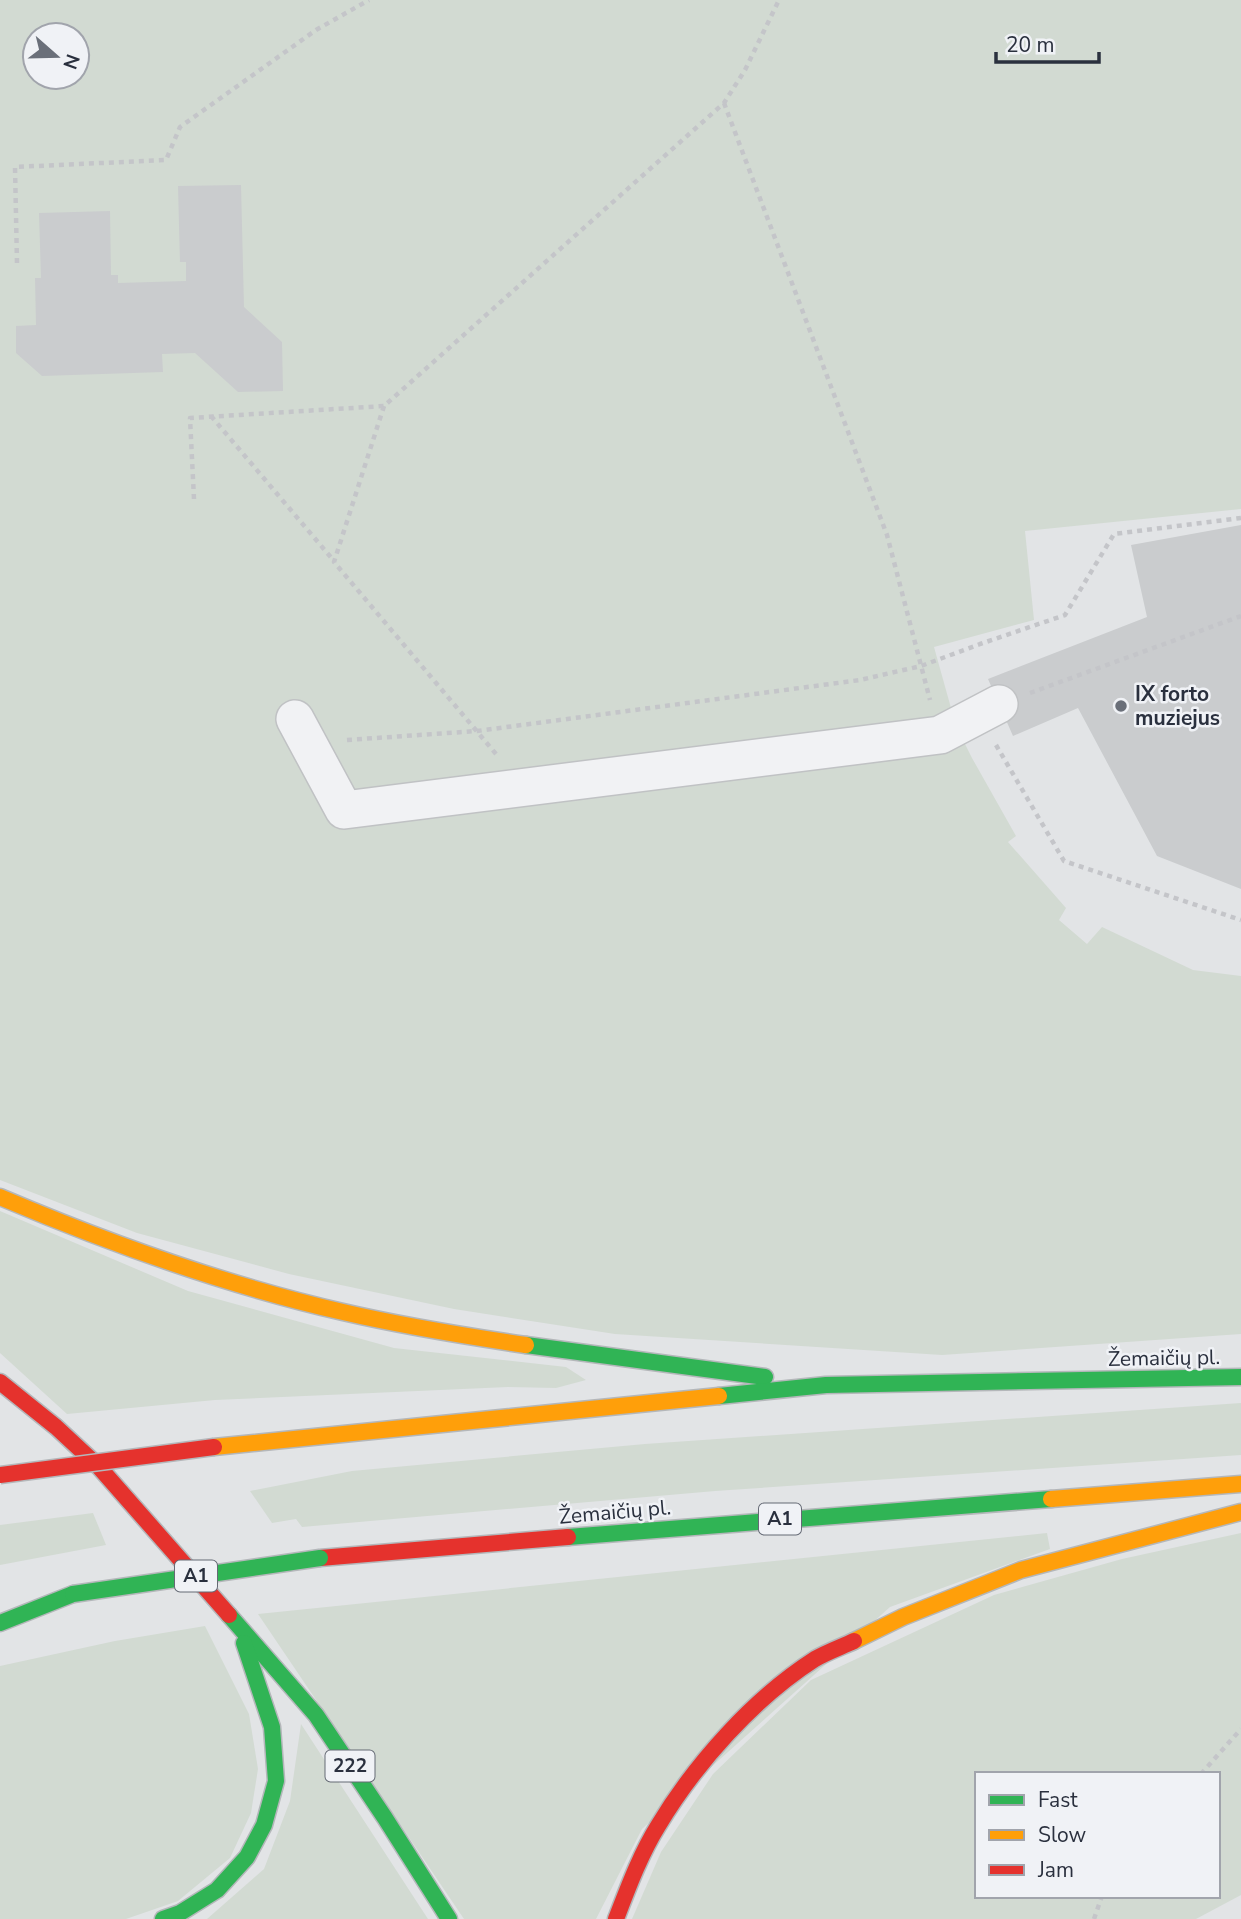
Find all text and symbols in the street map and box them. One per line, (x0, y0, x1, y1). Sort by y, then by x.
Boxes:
north arrow (21, 21, 91, 91)
scale bar (996, 21, 1099, 65)
text: 20 m (1006, 31, 1055, 59)
text: N (56, 50, 86, 73)
place label: IX forto muziejus (1135, 680, 1220, 732)
marker: IX forto muziejus (1113, 698, 1129, 714)
street label: Žemaičių pl. (1108, 1343, 1220, 1373)
street label: Žemaičių pl. (558, 1493, 672, 1531)
road number: A1 (759, 1504, 801, 1534)
road number: A1 (175, 1560, 217, 1592)
road number: 222 (326, 1750, 374, 1782)
legend (975, 1772, 1220, 1898)
text: Fast (1038, 1786, 1078, 1814)
text: Slow (1038, 1821, 1087, 1849)
text: Jam (1037, 1856, 1074, 1884)

